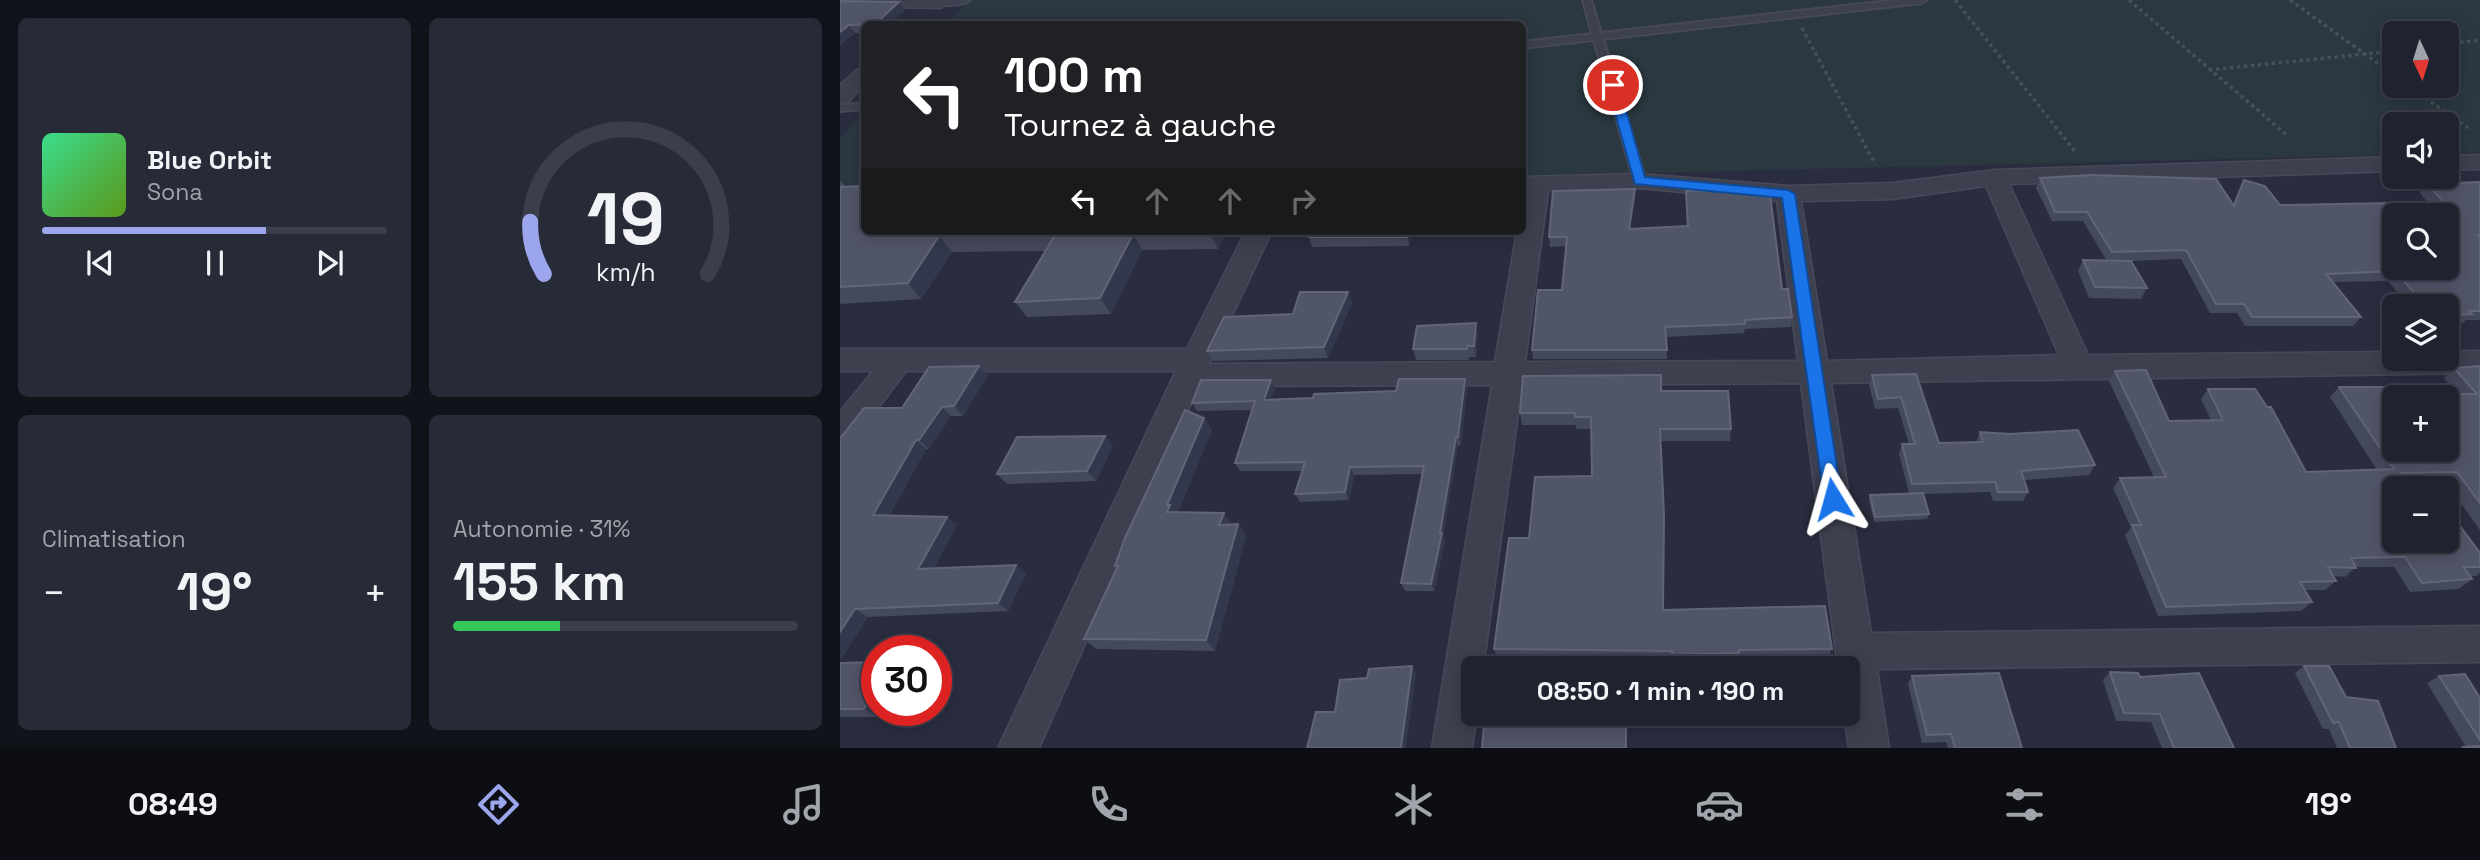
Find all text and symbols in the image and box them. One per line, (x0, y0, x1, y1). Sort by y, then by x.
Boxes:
north arrow (2382, 21, 2459, 98)
map controls (2382, 21, 2459, 553)
text: 100 m (1004, 44, 1144, 106)
icon: left (889, 49, 980, 140)
pin (1583, 55, 1643, 115)
icon: arrive (1594, 66, 1632, 104)
text: Tournez à gauche (1004, 105, 1276, 145)
button: sound (2382, 112, 2459, 189)
text: Blue Orbit (147, 143, 272, 177)
text: 19 (587, 172, 664, 265)
text: Sona (147, 177, 203, 207)
icon: left (1065, 182, 1103, 220)
icon: ahead (1138, 182, 1176, 220)
icon: ahead (1211, 182, 1249, 220)
icon: right (1284, 182, 1322, 220)
button: search (2382, 203, 2459, 280)
icon: previous (81, 244, 119, 282)
icon: pause (196, 244, 234, 282)
icon: next (311, 244, 349, 282)
text: km/h (596, 256, 655, 288)
button: layers (2382, 294, 2459, 371)
button: + (2382, 385, 2459, 462)
position arrow (1796, 462, 1870, 536)
button: − (2382, 476, 2459, 553)
text: Autonomie · 31% (453, 514, 630, 544)
text: Climatisation (42, 524, 186, 554)
text: 155 km (453, 549, 626, 615)
text: 19° (176, 559, 253, 625)
text: − (42, 569, 66, 617)
text: + (363, 569, 387, 617)
speed limit sign: 30 (861, 635, 952, 726)
text: 08:50 · 1 min · 190 m (1537, 674, 1784, 708)
icon: directions (474, 780, 523, 829)
icon: music (779, 780, 828, 829)
icon: phone (1084, 780, 1133, 829)
icon: climate (1389, 780, 1438, 829)
icon: car (1695, 780, 1744, 829)
icon: filters (2000, 780, 2049, 829)
text: 08:49 (128, 784, 218, 824)
text: 19° (2305, 784, 2352, 824)

